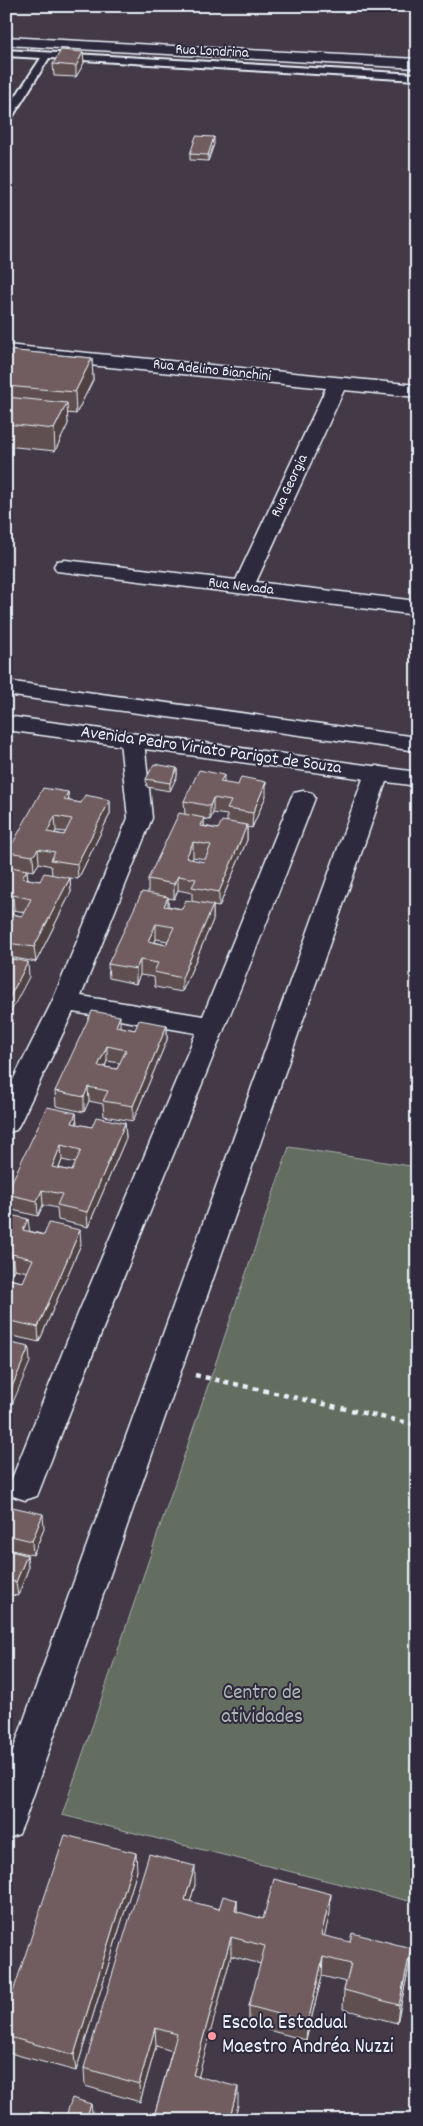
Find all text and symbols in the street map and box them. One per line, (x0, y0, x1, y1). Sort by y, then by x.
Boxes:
street label: Rua Londrina (175, 39, 250, 65)
street label: Rua Adelino Bianchini (152, 354, 272, 388)
street label: Rua Georgia (266, 450, 315, 521)
street label: Rua Nevada (207, 572, 276, 602)
street label: Avenida Pedro Viriato Parigot de Souza (79, 720, 344, 782)
park label: Centro de atividades (221, 1679, 303, 1733)
place label: Escola Estadual Maestro Andréa Nuzzi (222, 2009, 394, 2063)
marker: Escola Estadual Maestro Andréa Nuzzi (206, 2030, 218, 2042)

